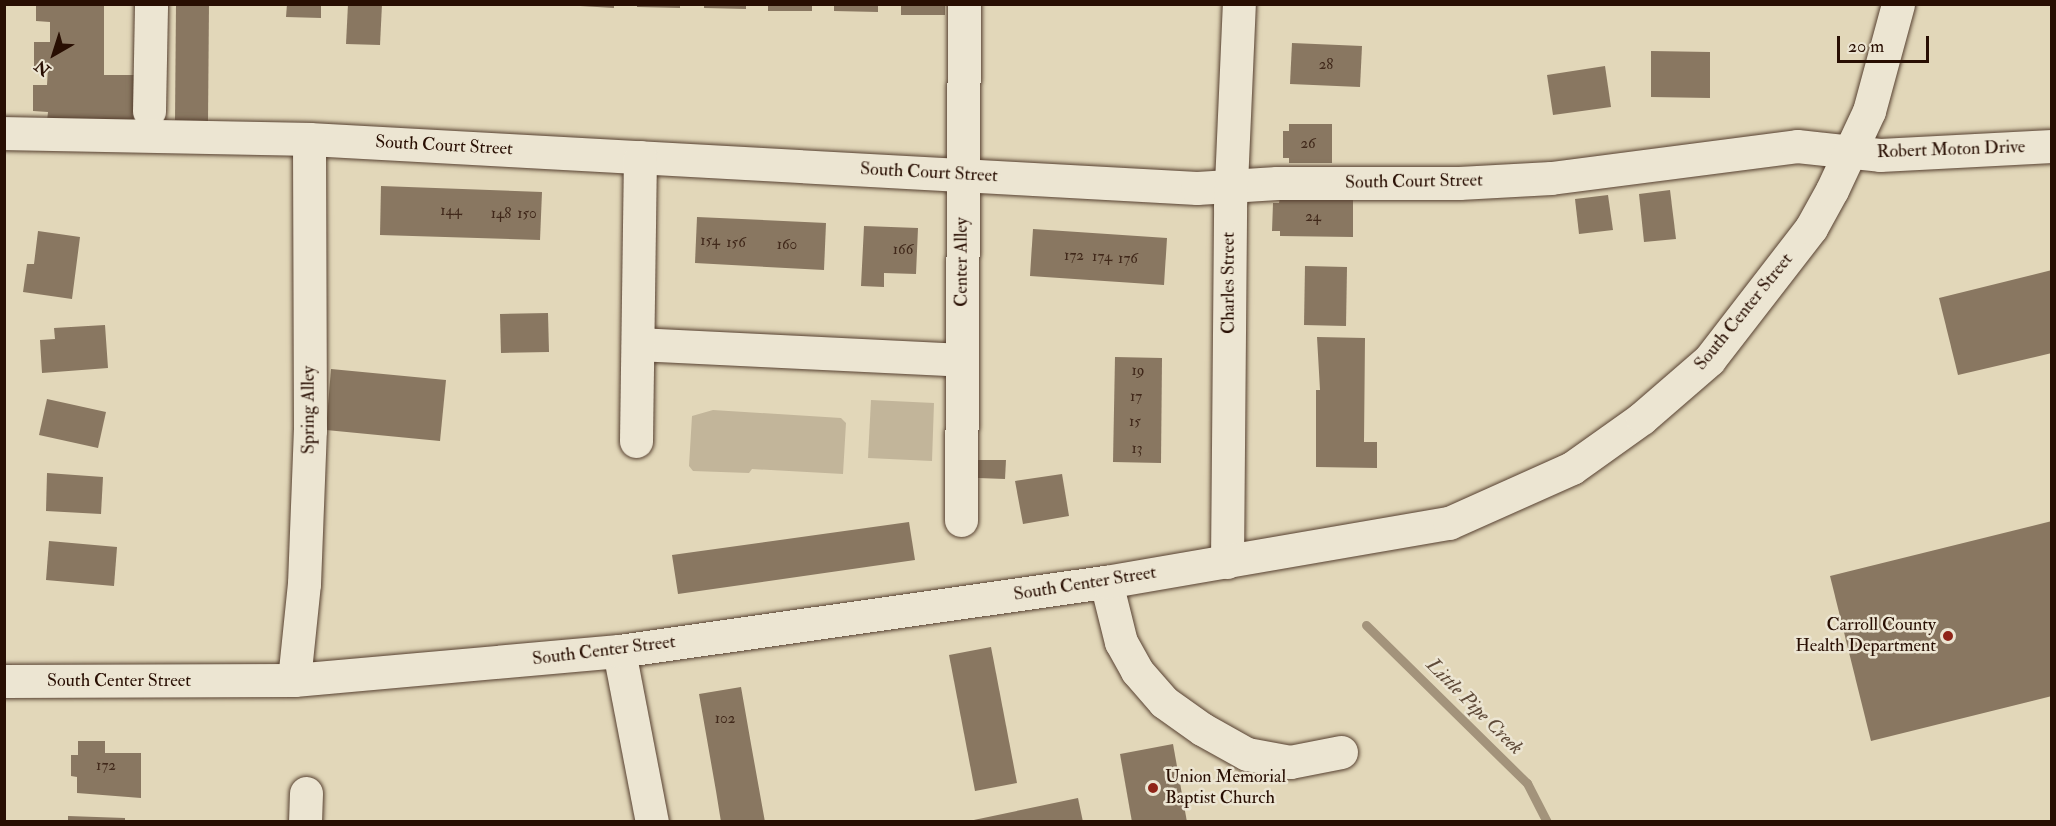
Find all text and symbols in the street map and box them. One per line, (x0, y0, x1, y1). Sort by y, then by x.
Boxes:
north arrow (24, 24, 84, 84)
scale bar (1840, 24, 1932, 62)
text: 20 m (1848, 35, 1884, 58)
text: N (31, 56, 55, 80)
house number: 28 (1319, 56, 1333, 74)
street label: South Court Street (375, 132, 513, 160)
house number: 26 (1300, 135, 1316, 153)
street label: Robert Moton Drive (1876, 137, 2026, 163)
street label: South Court Street (860, 159, 998, 187)
street label: South Court Street (1345, 170, 1483, 194)
house number: 144 (440, 202, 462, 220)
house number: 148 (491, 205, 511, 223)
house number: 150 (517, 205, 537, 223)
house number: 24 (1305, 208, 1321, 226)
street label: Center Alley (951, 217, 973, 307)
house number: 154 (700, 232, 720, 250)
street label: Charles Street (1218, 232, 1240, 334)
house number: 156 (726, 234, 746, 252)
house number: 160 (777, 236, 797, 254)
house number: 166 (893, 241, 913, 259)
house number: 172 (1064, 247, 1084, 265)
house number: 174 (1092, 248, 1112, 266)
street label: South Center Street (1690, 249, 1798, 375)
house number: 176 (1118, 250, 1138, 268)
house number: 19 (1132, 362, 1144, 380)
street label: Spring Alley (298, 366, 320, 454)
house number: 17 (1130, 388, 1142, 406)
house number: 15 (1129, 413, 1141, 431)
house number: 13 (1131, 440, 1143, 458)
street label: South Center Street (1012, 562, 1158, 606)
place label: Carroll County Health Department (1795, 615, 1936, 658)
marker: Carroll County Health Department (1941, 629, 1955, 643)
street label: South Center Street (531, 631, 677, 671)
water label: Little Pipe Creek (1422, 653, 1528, 759)
street label: South Center Street (47, 670, 191, 692)
house number: 102 (715, 710, 735, 728)
house number: 172 (96, 757, 116, 775)
place label: Union Memorial Baptist Church (1165, 767, 1286, 810)
marker: Union Memorial Baptist Church (1146, 781, 1160, 795)

